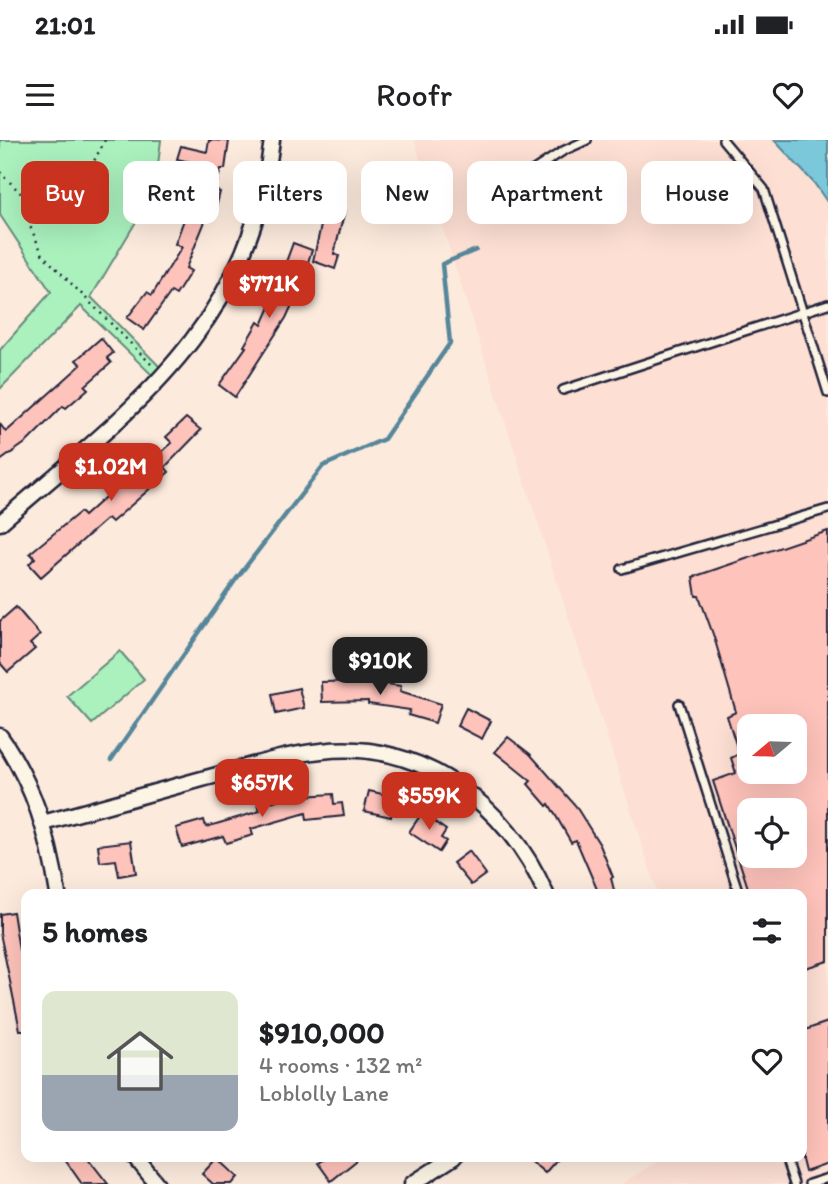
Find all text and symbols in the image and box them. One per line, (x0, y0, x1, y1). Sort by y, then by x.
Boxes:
text: 21:01 (35, 9, 95, 41)
icon: menu (21, 76, 59, 114)
text: Roofr (376, 76, 452, 114)
icon: heart (769, 76, 807, 114)
chip: Buy (21, 161, 109, 224)
chip: Rent (123, 161, 219, 224)
chip: Filters (233, 161, 347, 224)
chip: New (361, 161, 453, 224)
chip: Apartment (467, 161, 627, 224)
chip: House (641, 161, 753, 224)
pin: $771K (220, 260, 318, 320)
text: $771K (239, 269, 299, 297)
pin: $1.02M (54, 444, 168, 503)
text: $1.02M (75, 452, 147, 480)
pin: $910K (331, 638, 429, 697)
text: $910K (348, 646, 412, 674)
north arrow (737, 714, 807, 784)
map controls (737, 714, 807, 868)
pin: $657K (213, 760, 311, 819)
text: $657K (231, 768, 293, 796)
pin: $559K (380, 772, 478, 832)
text: $559K (398, 781, 460, 809)
button: locate (737, 798, 807, 868)
icon: filters (748, 912, 786, 950)
text: 5 homes (42, 913, 148, 950)
text: $910,000 (259, 1014, 385, 1051)
icon: home (98, 1019, 182, 1103)
icon: heart (748, 1042, 786, 1080)
text: 4 rooms · 132 m² (259, 1051, 422, 1079)
text: Loblolly Lane (259, 1079, 389, 1107)

